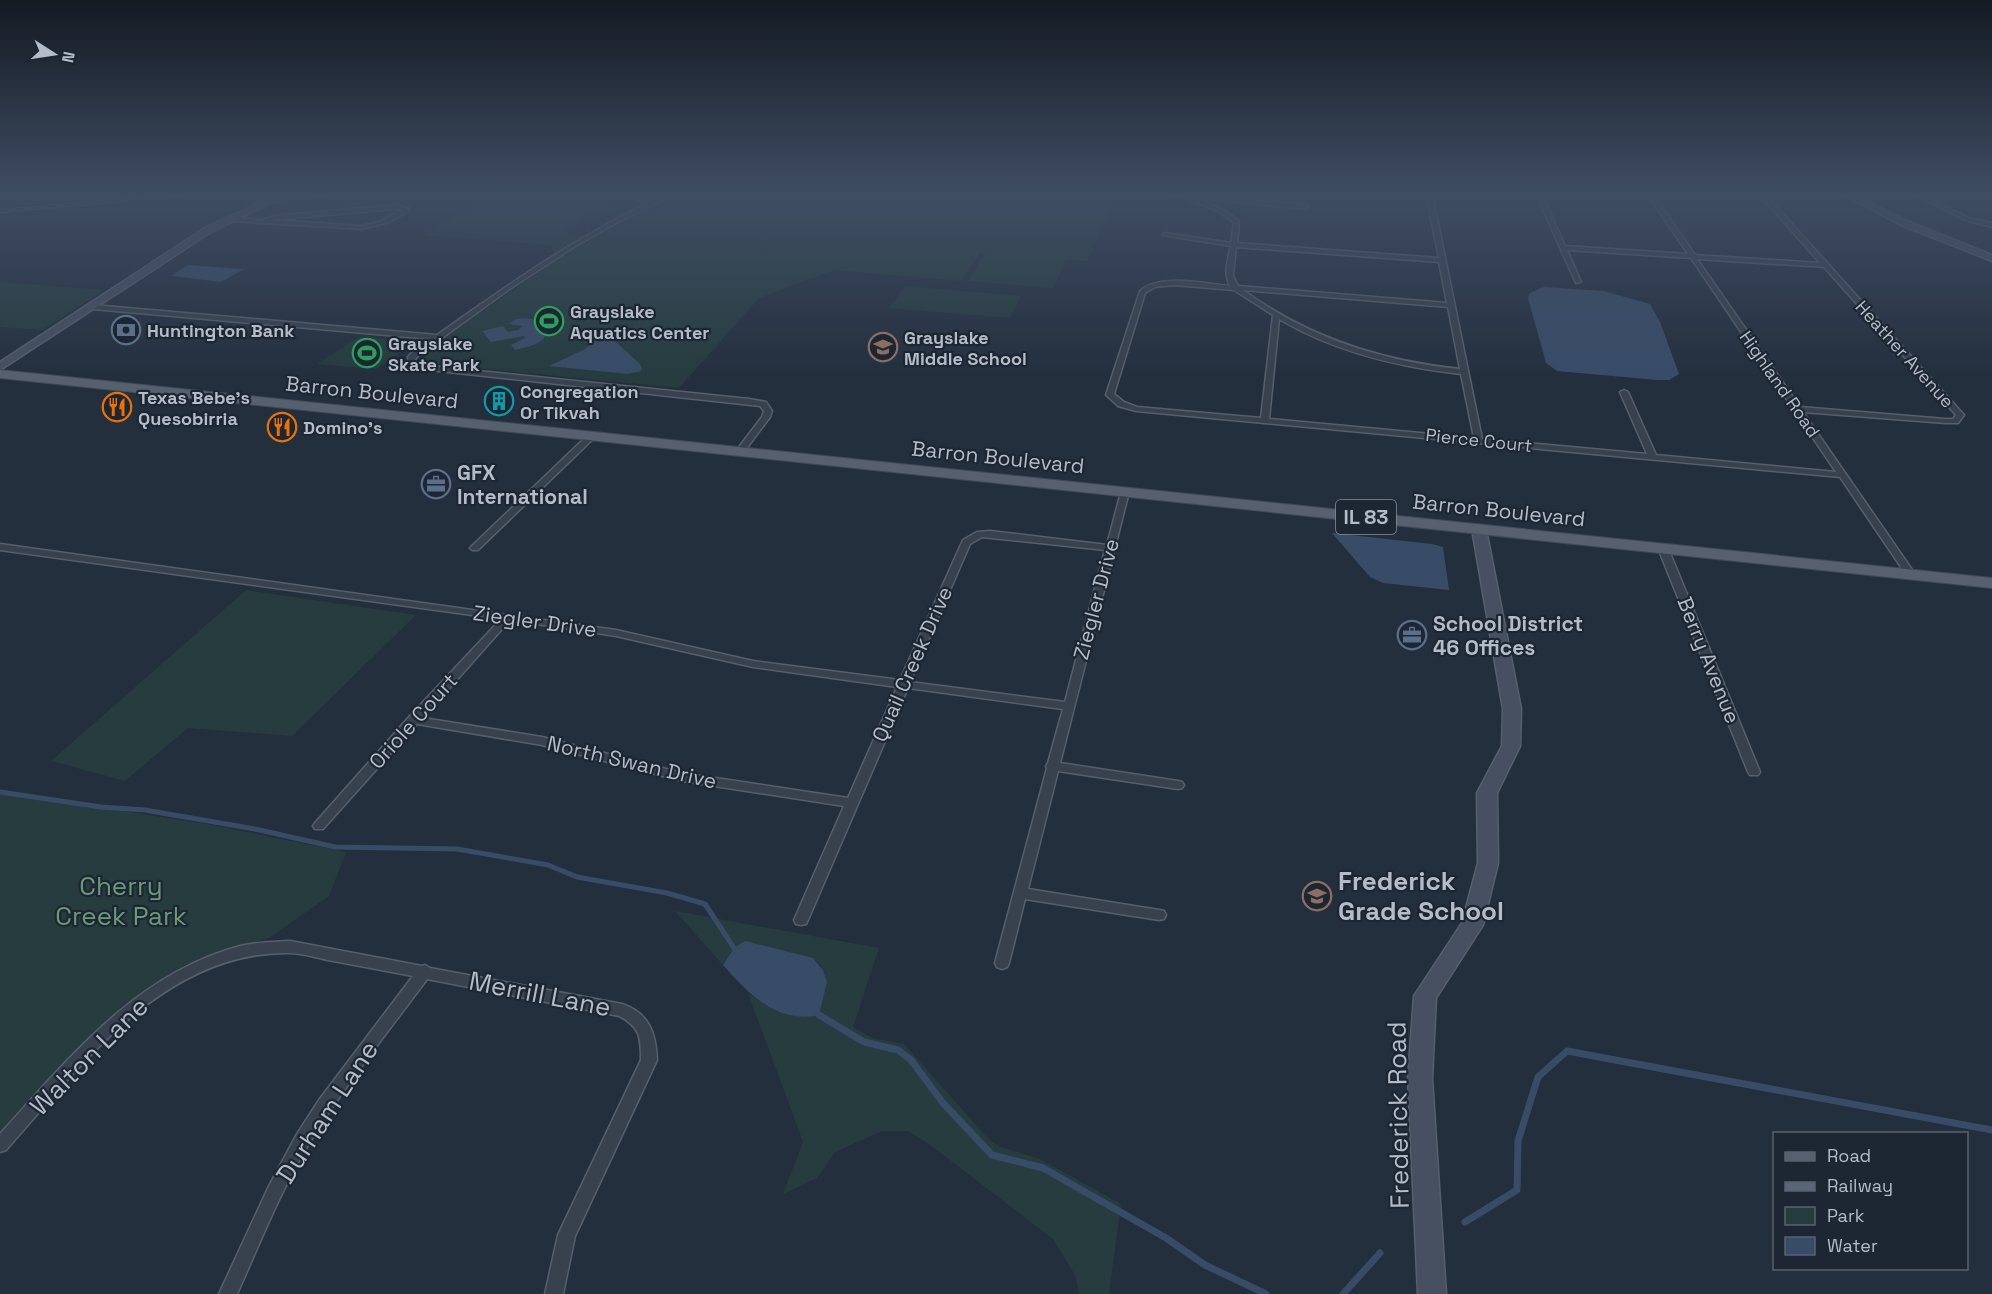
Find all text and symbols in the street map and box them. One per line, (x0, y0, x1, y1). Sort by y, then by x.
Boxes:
north arrow (24, 24, 84, 84)
text: N (57, 50, 80, 64)
street label: Heather Avenue (1851, 295, 1959, 413)
place label: Grayslake Aquatics Center (570, 300, 710, 344)
sports icon: Grayslake Aquatics Center (533, 305, 565, 337)
bank icon: Huntington Bank (110, 314, 142, 346)
place label: Huntington Bank (147, 319, 294, 342)
place label: Grayslake Middle School (904, 326, 1027, 370)
street label: Highland Road (1735, 326, 1825, 442)
school or university icon: Grayslake Middle School (867, 331, 899, 363)
place label: Grayslake Skate Park (388, 332, 480, 376)
sports icon: Grayslake Skate Park (351, 337, 383, 369)
street label: Barron Boulevard (284, 369, 460, 415)
place label: Congregation Or Tikvah (520, 380, 639, 424)
building icon: Congregation Or Tikvah (483, 385, 515, 417)
place label: Texas Bebe's Quesobirria (138, 386, 250, 430)
restaurant icon: Texas Bebe's Quesobirria (101, 391, 133, 423)
restaurant icon: Domino's (266, 411, 298, 443)
place label: Domino's (303, 416, 382, 439)
street label: Pierce Court (1425, 423, 1533, 457)
street label: Barron Boulevard (910, 434, 1086, 480)
place label: GFX International (457, 459, 588, 510)
office icon: GFX International (420, 468, 452, 500)
street label: Barron Boulevard (1411, 487, 1587, 533)
road number: IL 83 (1336, 500, 1396, 534)
street label: Ziegler Drive (1067, 535, 1125, 663)
street label: Quail Creek Drive (866, 582, 958, 746)
street label: Berry Avenue (1671, 593, 1747, 727)
street label: Ziegler Drive (472, 599, 598, 643)
place label: School District 46 Offices (1433, 610, 1583, 661)
office icon: School District 46 Offices (1396, 619, 1428, 651)
street label: Oriole Court (363, 667, 463, 775)
street label: North Swan Drive (545, 729, 719, 795)
place label: Frederick Grade School (1338, 864, 1504, 928)
park label: Cherry Creek Park (55, 869, 187, 933)
school or university icon: Frederick Grade School (1301, 880, 1333, 912)
street label: Merrill Lane (466, 964, 614, 1024)
street label: Walton Lane (22, 989, 156, 1123)
street label: Frederick Road (1379, 1021, 1417, 1209)
street label: Durham Lane (268, 1034, 386, 1190)
legend (1773, 1132, 1968, 1270)
text: Road (1827, 1144, 1871, 1167)
text: Railway (1827, 1174, 1893, 1197)
text: Park (1827, 1204, 1865, 1227)
text: Water (1827, 1234, 1878, 1257)

